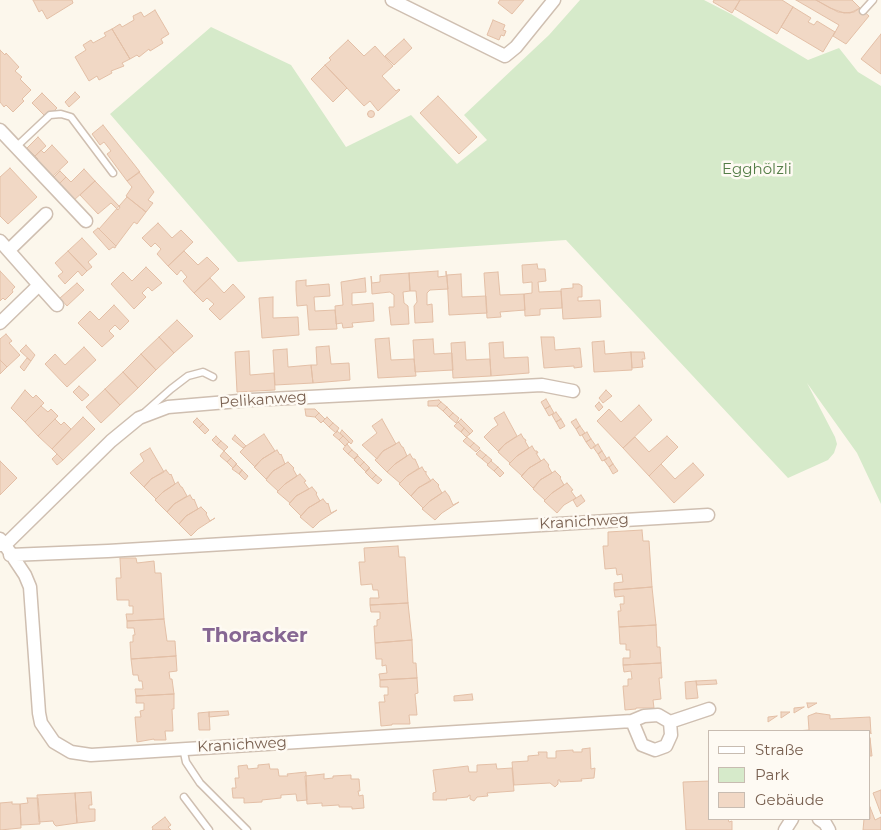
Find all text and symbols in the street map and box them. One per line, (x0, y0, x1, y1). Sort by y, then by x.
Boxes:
park label: Egghölzli (722, 161, 792, 179)
street label: Pelikanweg (219, 388, 307, 412)
street label: Kranichweg (539, 511, 629, 533)
district label: Thoracker (202, 624, 308, 648)
legend (708, 730, 871, 820)
street label: Kranichweg (197, 734, 287, 756)
text: Straße (755, 740, 804, 759)
text: Park (755, 765, 789, 784)
text: Gebäude (755, 790, 824, 809)

